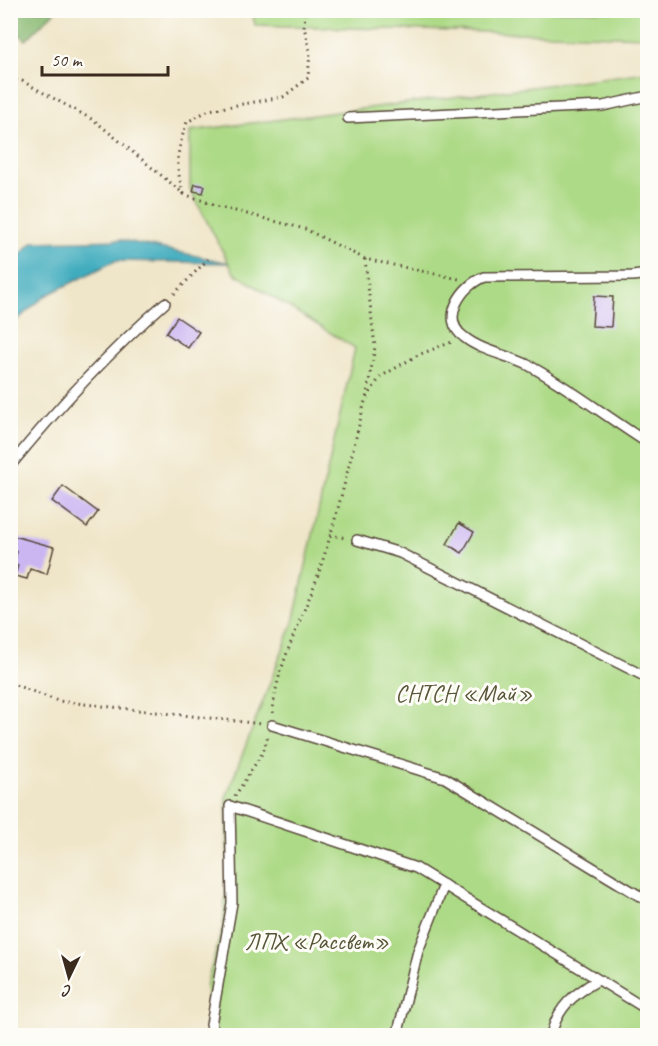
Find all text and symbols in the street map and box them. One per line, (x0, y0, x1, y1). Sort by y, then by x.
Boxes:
scale bar (42, 39, 168, 77)
text: 50 m (51, 49, 84, 71)
park label: СНТСН «Май» (395, 678, 533, 708)
park label: ЛПХ «Рассвет» (245, 926, 389, 956)
north arrow (39, 947, 99, 1007)
text: С (61, 980, 73, 1001)

